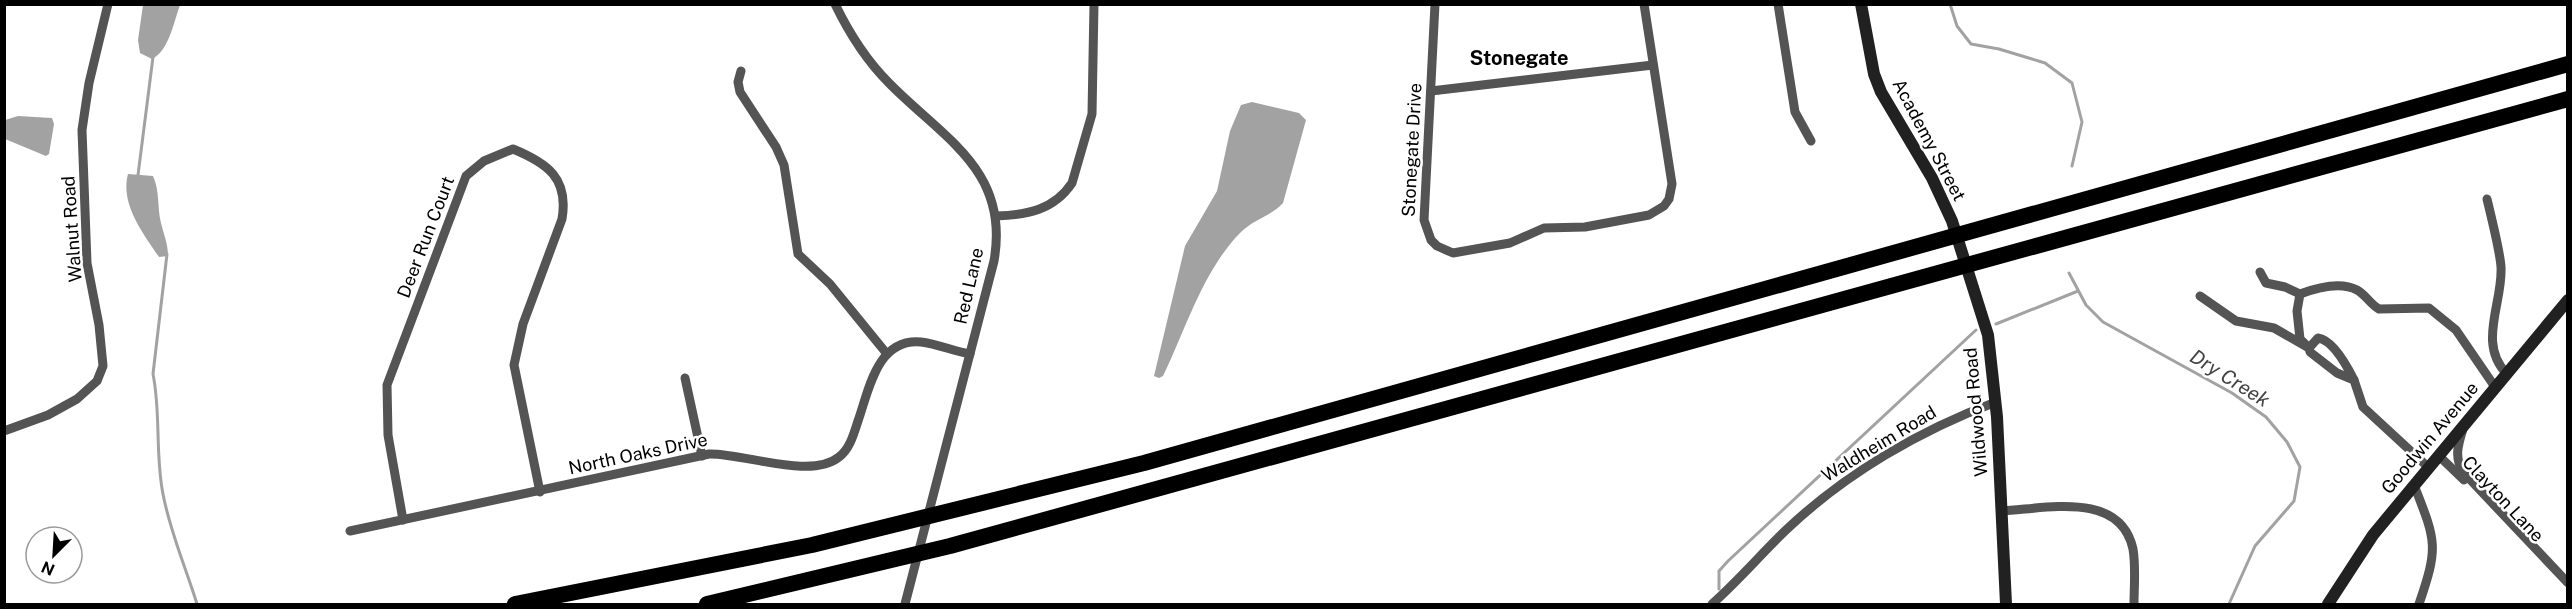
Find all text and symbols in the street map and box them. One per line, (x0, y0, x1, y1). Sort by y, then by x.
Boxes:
district label: Stonegate (1469, 46, 1569, 70)
street label: Academy Street (1889, 75, 1970, 204)
street label: Stonegate Drive (1398, 83, 1425, 217)
street label: Deer Run Court (393, 173, 458, 301)
street label: Walnut Road (57, 175, 86, 283)
street label: Red Lane (950, 246, 987, 326)
water label: Dry Creek (2186, 344, 2274, 412)
street label: Wildwood Road (1959, 347, 1992, 477)
street label: Goodwin Avenue (2377, 377, 2482, 498)
street label: Waldheim Road (1818, 401, 1940, 486)
street label: North Oaks Drive (566, 429, 709, 478)
street label: Clayton Lane (2458, 451, 2548, 546)
north arrow (24, 525, 84, 585)
text: N (39, 557, 58, 579)

